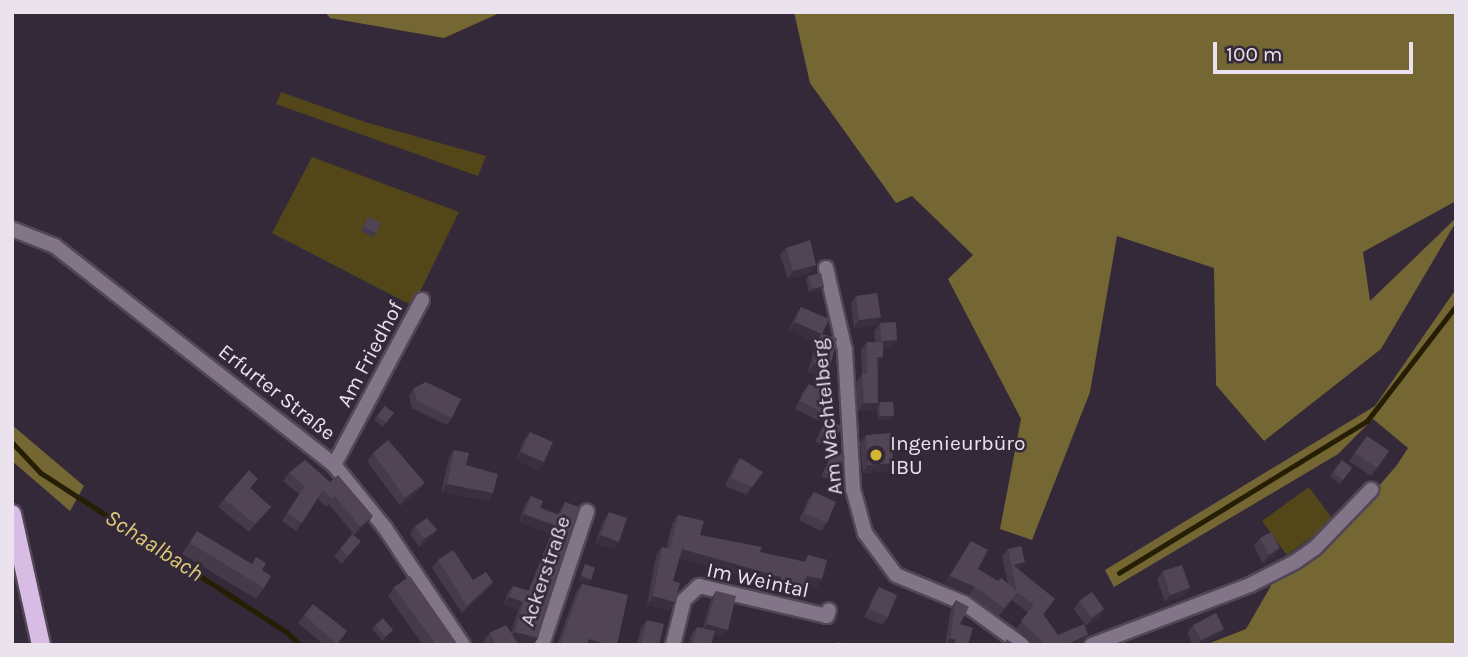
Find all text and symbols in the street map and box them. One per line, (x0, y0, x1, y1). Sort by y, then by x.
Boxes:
scale bar (1216, 28, 1416, 72)
text: 100 m (1226, 42, 1283, 66)
street label: Am Friedhof (332, 297, 408, 411)
street label: Erfurter Straße (213, 338, 341, 446)
street label: Am Wachtelberg (806, 338, 848, 496)
place label: Ingenieurbüro IBU (890, 430, 1025, 480)
marker: Ingenieurbüro IBU (868, 447, 884, 463)
water label: Schaalbach (100, 504, 208, 588)
street label: Ackerstraße (514, 513, 576, 629)
street label: Im Weintal (705, 557, 811, 603)

